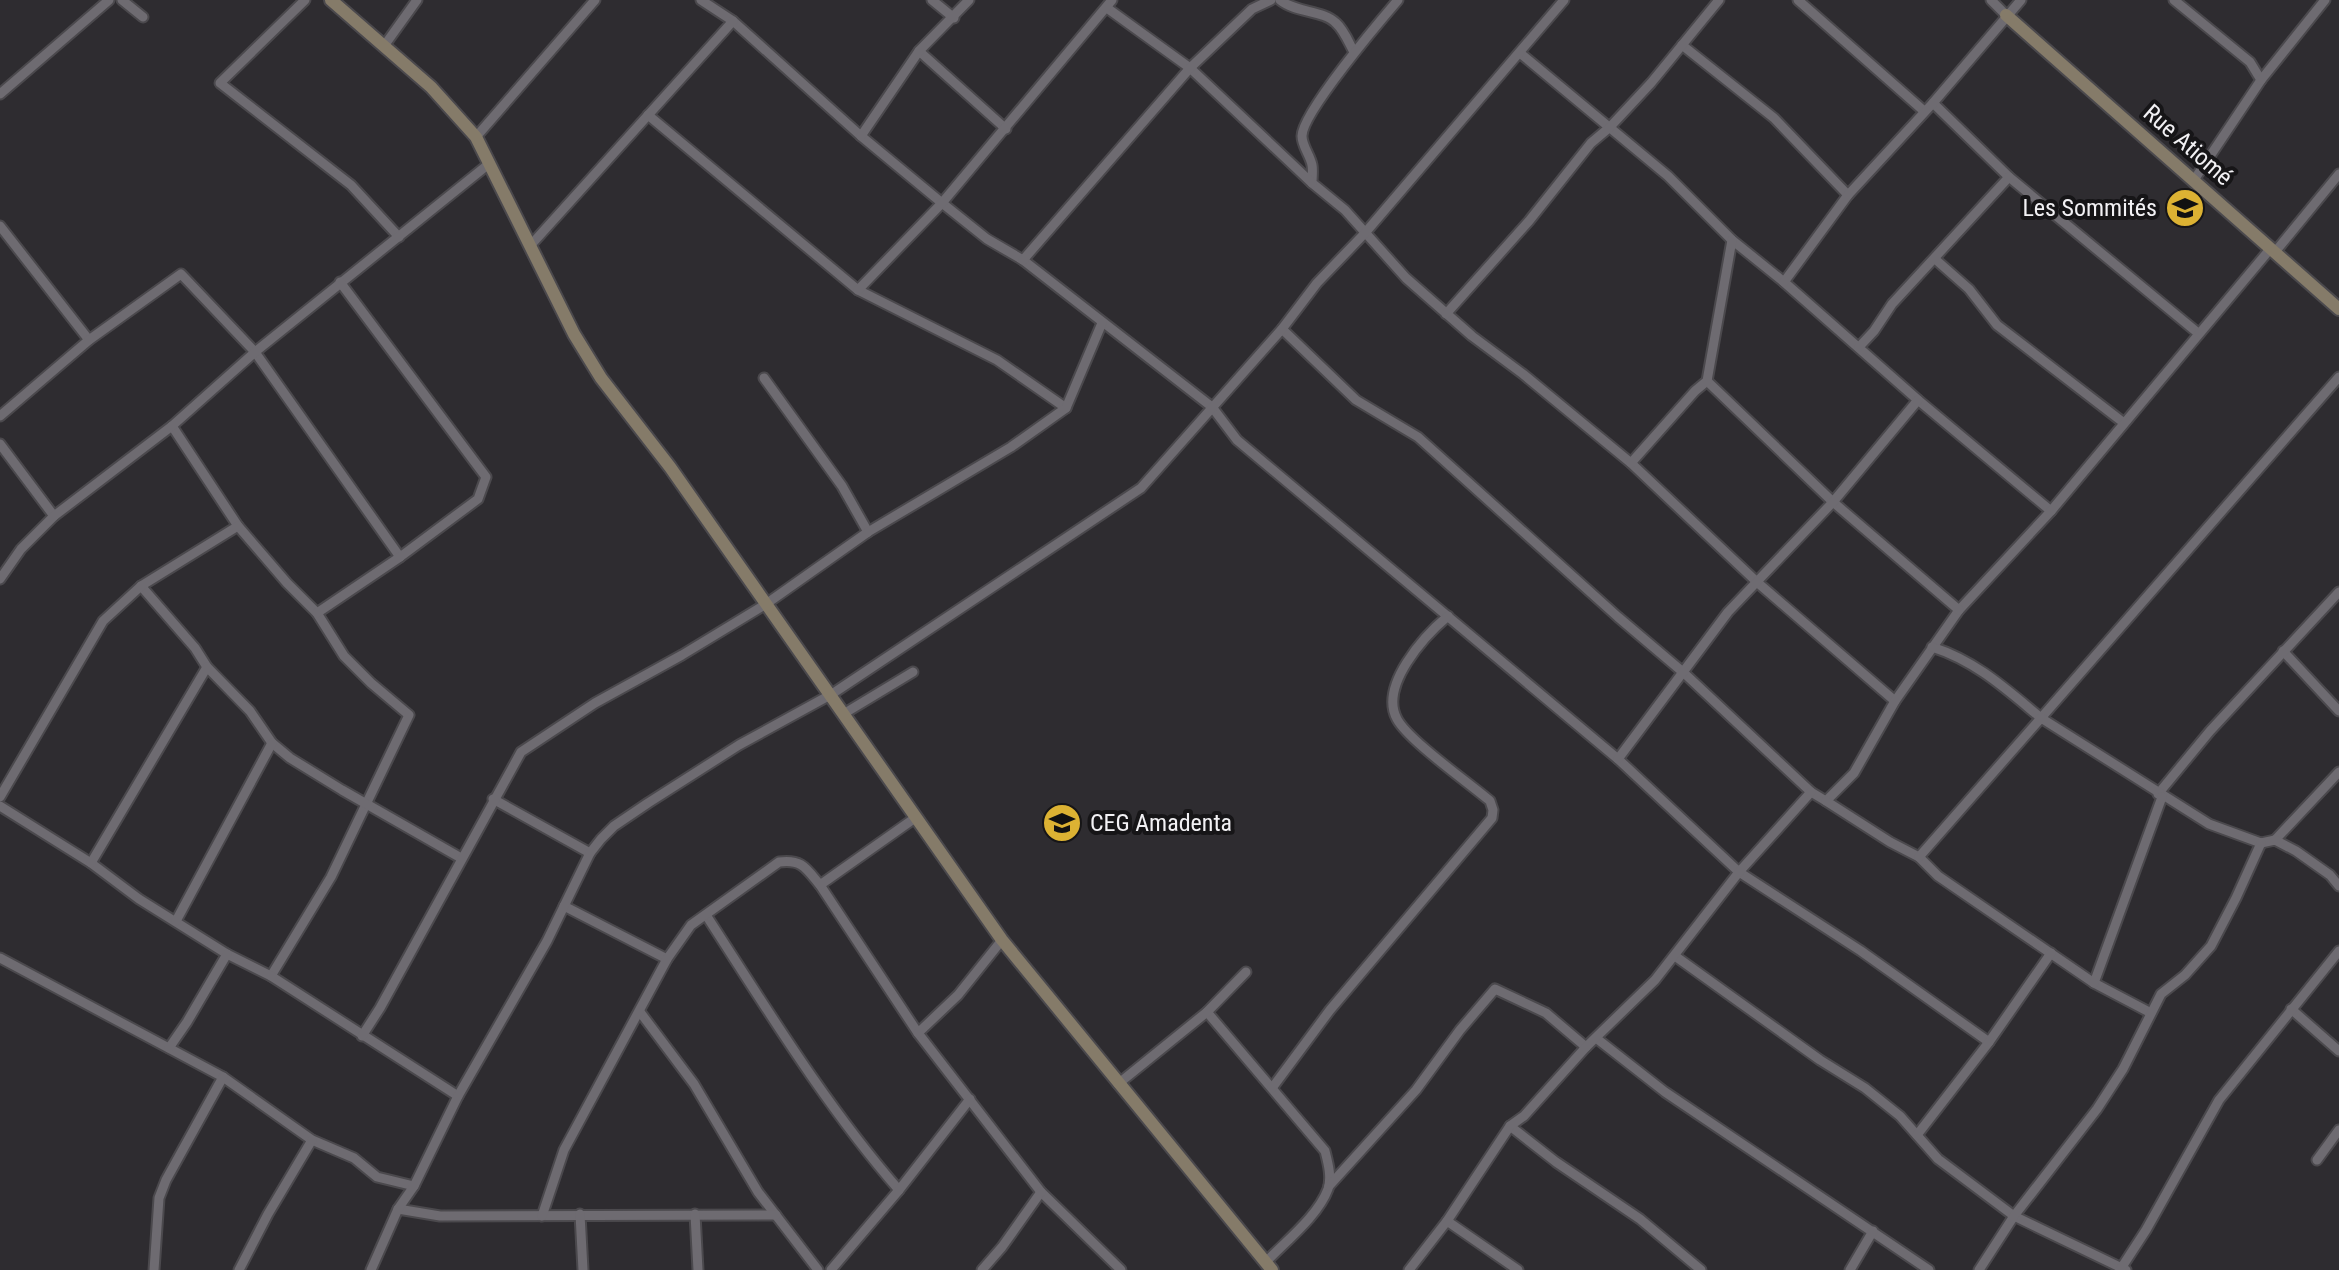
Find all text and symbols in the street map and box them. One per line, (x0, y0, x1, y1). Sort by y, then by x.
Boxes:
street label: Rue Atiomé (2138, 99, 2238, 191)
school or university icon: Les Sommités (2164, 187, 2206, 229)
place label: Les Sommités (2022, 194, 2157, 222)
school or university icon: CEG Amadenta (1041, 802, 1083, 844)
place label: CEG Amadenta (1090, 809, 1232, 837)

